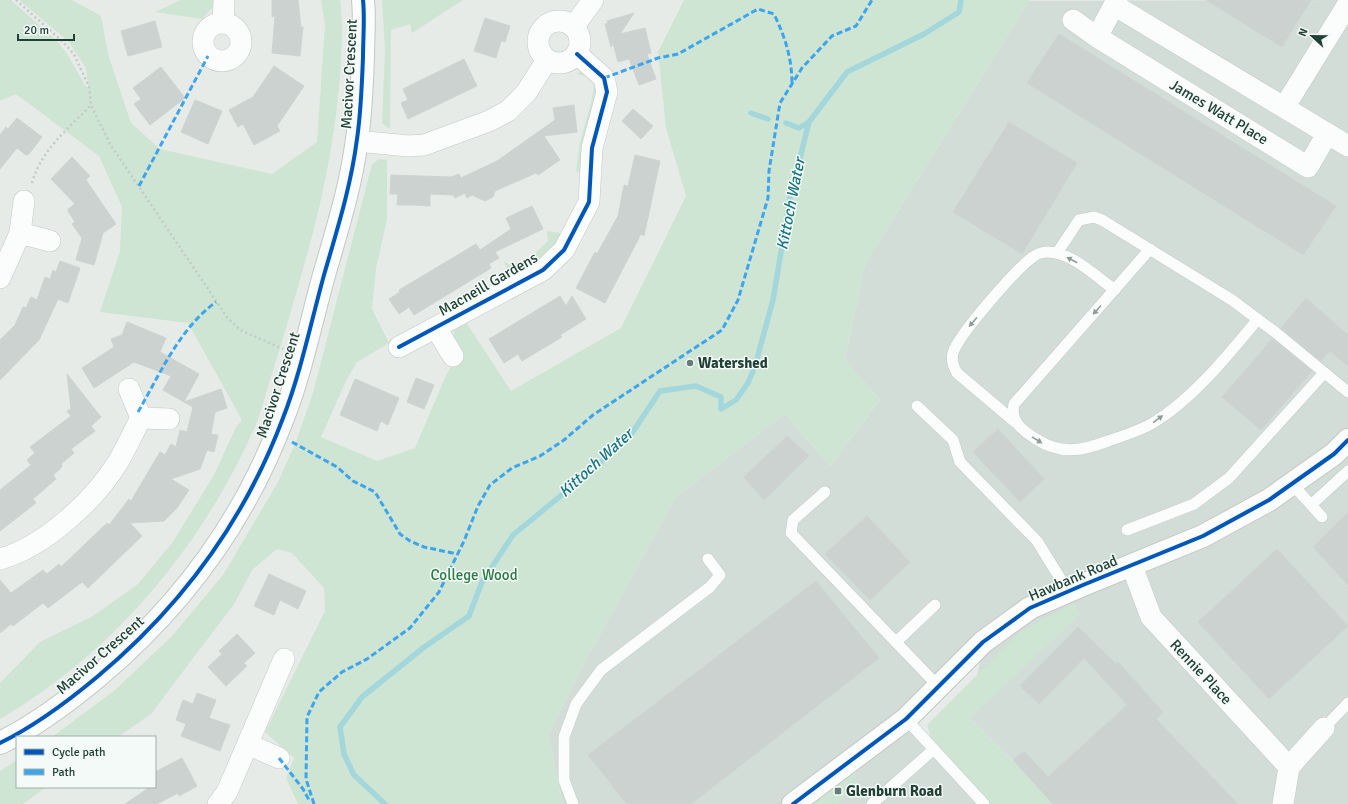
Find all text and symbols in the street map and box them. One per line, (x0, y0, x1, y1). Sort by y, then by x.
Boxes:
scale bar (18, 16, 74, 42)
north arrow (1292, 16, 1332, 56)
street label: Macivor Crescent (337, 18, 361, 130)
text: 20 m (24, 23, 49, 38)
text: N (1296, 26, 1311, 38)
street label: James Watt Place (1166, 76, 1272, 148)
water label: Kittoch Water (772, 154, 810, 252)
street label: Macneill Gardens (435, 248, 541, 320)
one-way arrow (1066, 257, 1078, 263)
one-way arrow (1093, 305, 1102, 316)
one-way arrow (969, 317, 978, 327)
street label: Macivor Crescent (252, 330, 304, 440)
place label: Watershed (698, 354, 768, 372)
marker: Watershed (685, 358, 695, 368)
one-way arrow (1153, 415, 1164, 423)
water label: Kittoch Water (555, 423, 639, 502)
one-way arrow (1032, 436, 1042, 444)
street label: Hawbank Road (1026, 551, 1120, 605)
park label: College Wood (430, 566, 518, 584)
street label: Macivor Crescent (52, 612, 148, 698)
street label: Rennie Place (1166, 636, 1236, 708)
legend (16, 736, 156, 788)
text: Cycle path (52, 745, 105, 760)
text: Path (52, 765, 75, 780)
place label: Glenburn Road (846, 782, 942, 800)
marker: Glenburn Road (833, 786, 843, 796)

